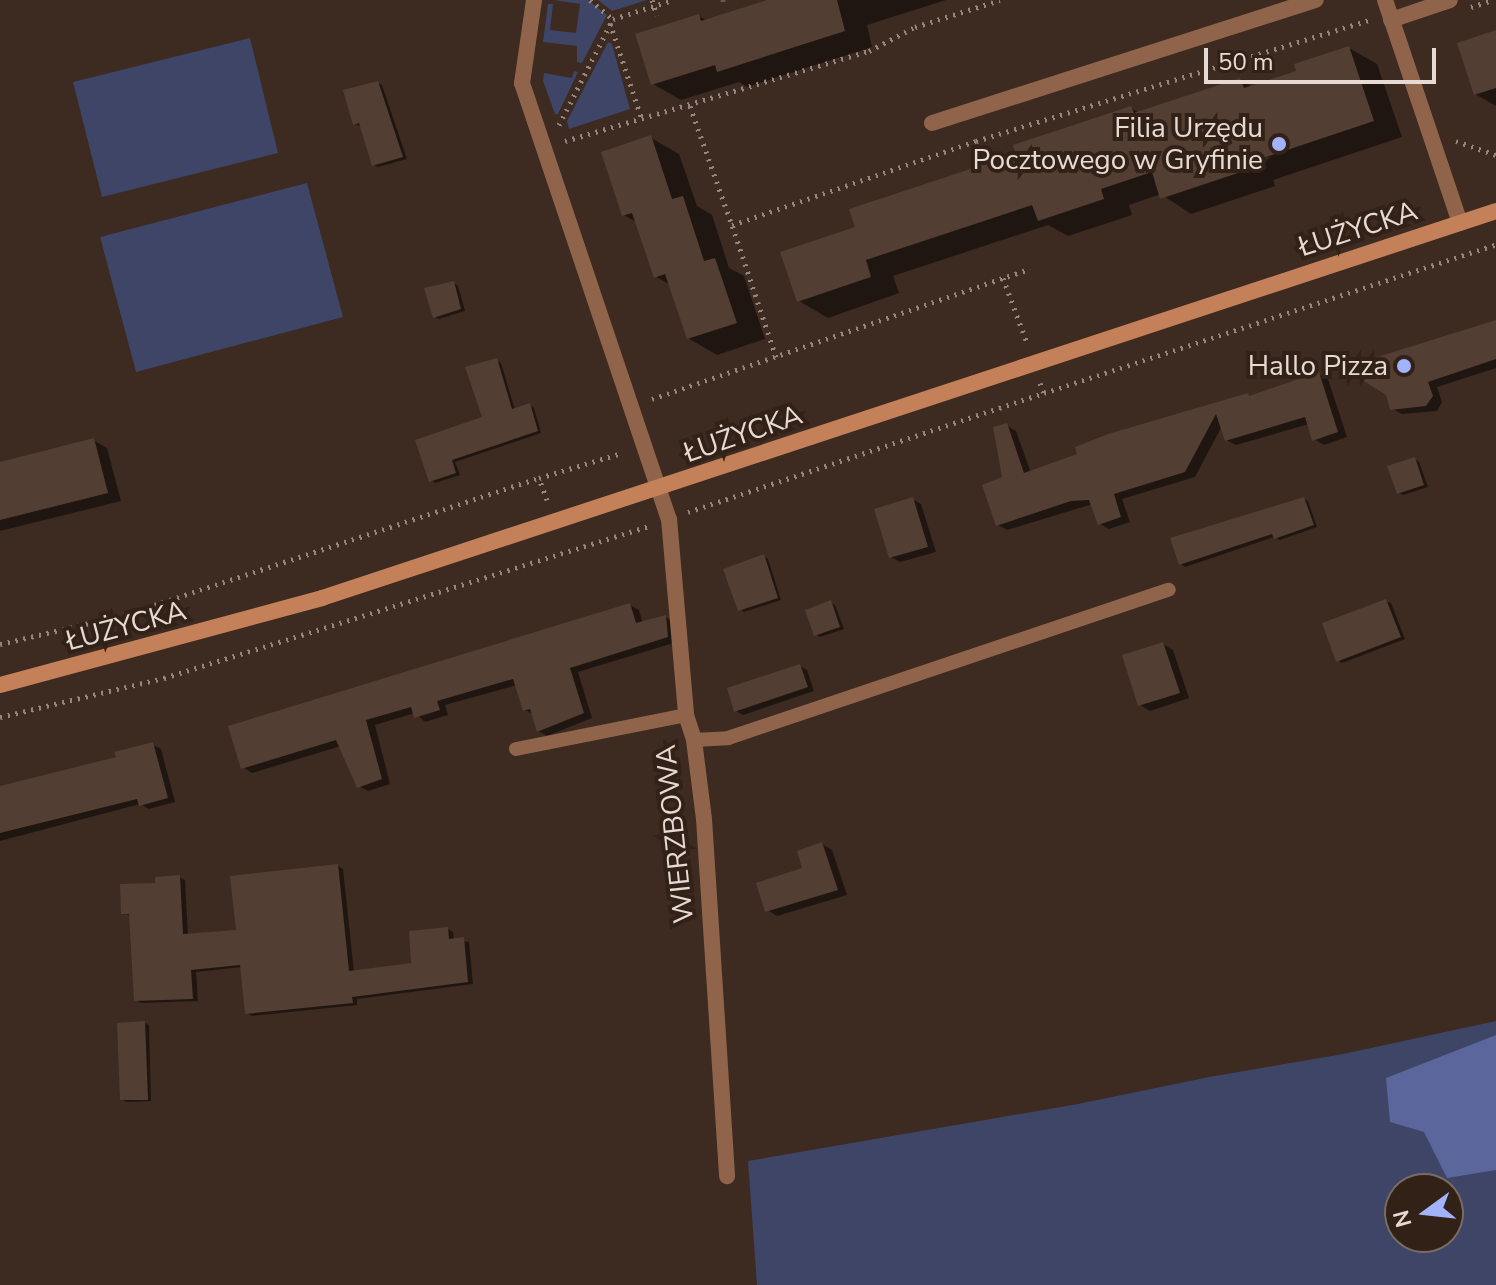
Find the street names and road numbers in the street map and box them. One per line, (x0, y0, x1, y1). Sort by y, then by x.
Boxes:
street label: ŁUŻYCKA (1294, 194, 1422, 264)
street label: ŁUŻYCKA (679, 398, 807, 470)
street label: ŁUŻYCKA (62, 594, 190, 658)
street label: WIERZBOWA (649, 743, 701, 925)

